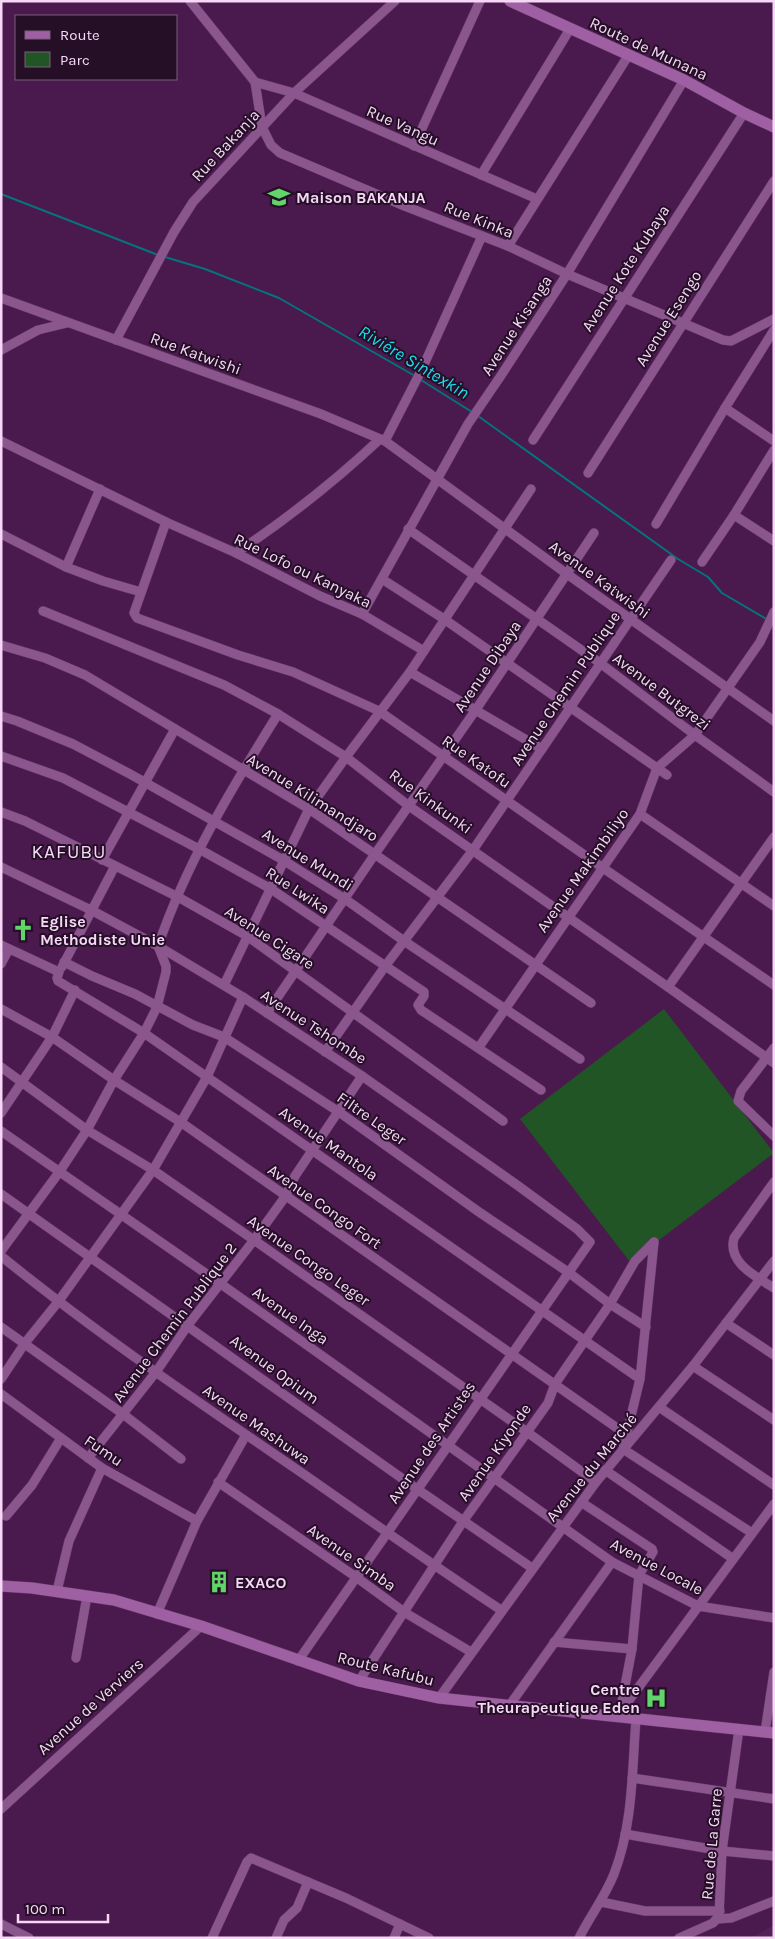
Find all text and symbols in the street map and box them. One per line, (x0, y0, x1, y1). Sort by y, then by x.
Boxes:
street label: Route de Munana (587, 13, 711, 84)
legend (15, 15, 178, 80)
text: Route (60, 26, 100, 44)
text: Parc (60, 51, 90, 69)
street label: Rue Vangu (364, 101, 442, 150)
street label: Rue Bakanja (187, 105, 264, 185)
school or university icon: Maison BAKANJA (266, 184, 292, 210)
place label: Maison BAKANJA (296, 188, 426, 207)
street label: Rue Kinka (441, 197, 516, 242)
street label: Avenue Kote Kubaya (577, 201, 673, 335)
street label: Avenue Esengo (631, 267, 705, 370)
street label: Avenue Kisanga (477, 272, 556, 379)
water label: Riviére Sintexkin (355, 320, 473, 404)
street label: Rue Katwishi (148, 328, 244, 379)
street label: Rue Lofo ou Kanyaka (231, 529, 374, 612)
street label: Avenue Katwishi (545, 536, 654, 622)
street label: Avenue Chemin Publique (507, 608, 624, 769)
street label: Avenue Dibaya (450, 617, 525, 716)
street label: Avenue Butgrezi (609, 648, 714, 734)
street label: Rue Katofu (439, 731, 515, 792)
street label: Avenue Kilimandjaro (243, 749, 382, 846)
street label: Rue Kinkunki (386, 765, 476, 838)
street label: Avenue Makimbiliyo (532, 805, 632, 936)
street label: Avenue Mundi (259, 824, 357, 895)
district label: KAFUBU (31, 841, 107, 863)
street label: Rue Lwika (262, 863, 333, 918)
street label: Avenue Cigare (221, 901, 318, 973)
place label: Eglise Methodiste Unie (40, 912, 165, 949)
church icon: Eglise Methodiste Unie (10, 917, 36, 943)
street label: Avenue Tshombe (257, 985, 370, 1068)
street label: Filtre Leger (333, 1088, 410, 1149)
street label: Avenue Mantola (276, 1102, 382, 1185)
street label: Avenue Congo Fort (264, 1160, 385, 1253)
street label: Avenue Congo Leger (244, 1211, 374, 1310)
street label: Avenue Chemin Publique 2 (108, 1239, 241, 1406)
street label: Avenue Inga (249, 1282, 332, 1349)
street label: Avenue Opium (226, 1331, 323, 1408)
street label: Avenue des Artistes (384, 1378, 479, 1507)
street label: Avenue Mashuwa (199, 1380, 314, 1469)
street label: Avenue Kiyonde (454, 1400, 535, 1505)
street label: Avenue du Marché (542, 1409, 641, 1525)
street label: Fumu (81, 1431, 127, 1470)
street label: Avenue Simba (304, 1520, 400, 1595)
street label: Avenue Locale (607, 1534, 706, 1599)
building icon: EXACO (206, 1569, 232, 1595)
place label: EXACO (235, 1573, 286, 1592)
street label: Route Kafubu (335, 1647, 436, 1690)
street label: Avenue de Verviers (34, 1654, 147, 1759)
place label: Centre Theurapeutique Eden (478, 1680, 640, 1717)
hospital icon: Centre Theurapeutique Eden (643, 1685, 669, 1711)
street label: Rue de La Garre (697, 1787, 726, 1901)
scale bar (18, 1892, 108, 1924)
text: 100 m (25, 1900, 65, 1918)

